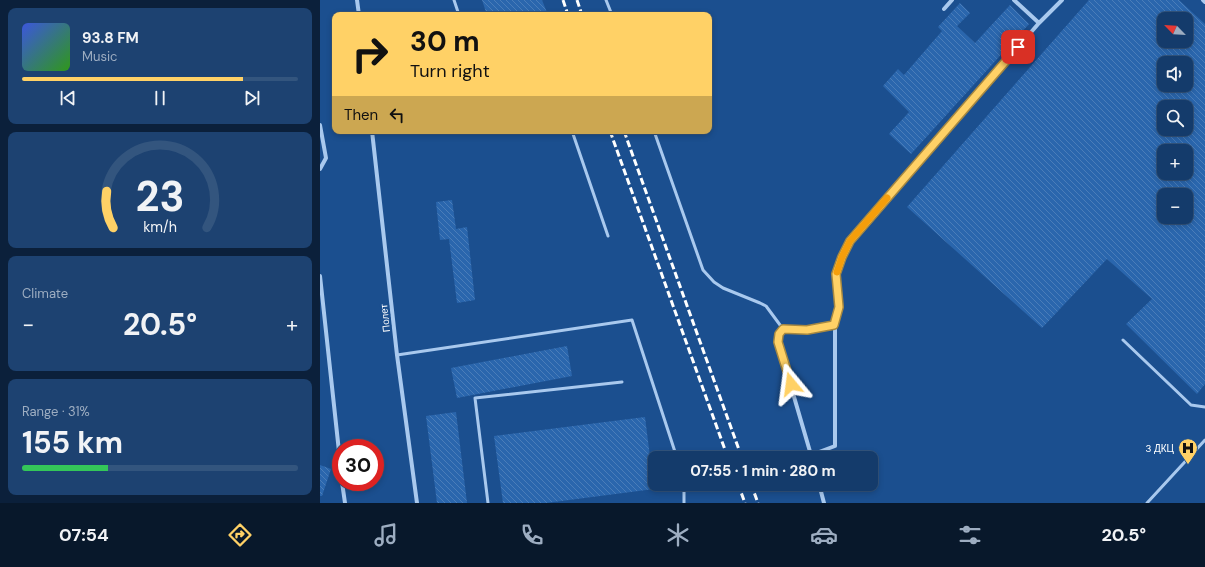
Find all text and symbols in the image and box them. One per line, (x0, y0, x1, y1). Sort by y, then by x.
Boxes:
north arrow (1157, 12, 1193, 48)
map controls (1157, 12, 1193, 224)
text: 30 m (410, 23, 480, 60)
text: 93.8 FM (82, 28, 139, 48)
icon: right (344, 28, 396, 80)
pin (1001, 30, 1035, 64)
icon: arrive (1007, 36, 1029, 58)
text: Music (82, 48, 117, 65)
button: sound (1157, 56, 1193, 92)
text: Turn right (410, 59, 490, 83)
icon: previous (57, 87, 79, 109)
icon: pause (149, 87, 171, 109)
icon: next (241, 87, 263, 109)
button: search (1157, 100, 1193, 136)
icon: left (386, 104, 408, 126)
text: Then (344, 105, 378, 125)
button: + (1157, 144, 1193, 180)
text: 23 (135, 169, 185, 223)
button: − (1157, 188, 1193, 224)
text: km/h (143, 217, 177, 235)
text: Climate (22, 285, 68, 302)
street label: Полет (377, 303, 393, 333)
text: 20.5° (123, 305, 197, 344)
text: − (22, 310, 34, 339)
text: + (286, 310, 298, 339)
position arrow (770, 363, 812, 405)
text: Range · 31% (22, 403, 90, 420)
text: 155 km (22, 423, 123, 462)
hospital icon: 3 ДКЦ (1177, 437, 1199, 465)
speed limit sign: 30 (332, 439, 384, 491)
place label: 3 ДКЦ (1145, 442, 1175, 455)
text: 07:55 · 1 min · 280 m (690, 461, 836, 481)
icon: directions (226, 521, 254, 549)
icon: music (372, 521, 400, 549)
icon: phone (518, 521, 546, 549)
icon: climate (664, 521, 692, 549)
icon: car (810, 521, 838, 549)
icon: filters (956, 521, 984, 549)
text: 07:54 (59, 523, 109, 547)
text: 20.5° (1102, 523, 1146, 547)

